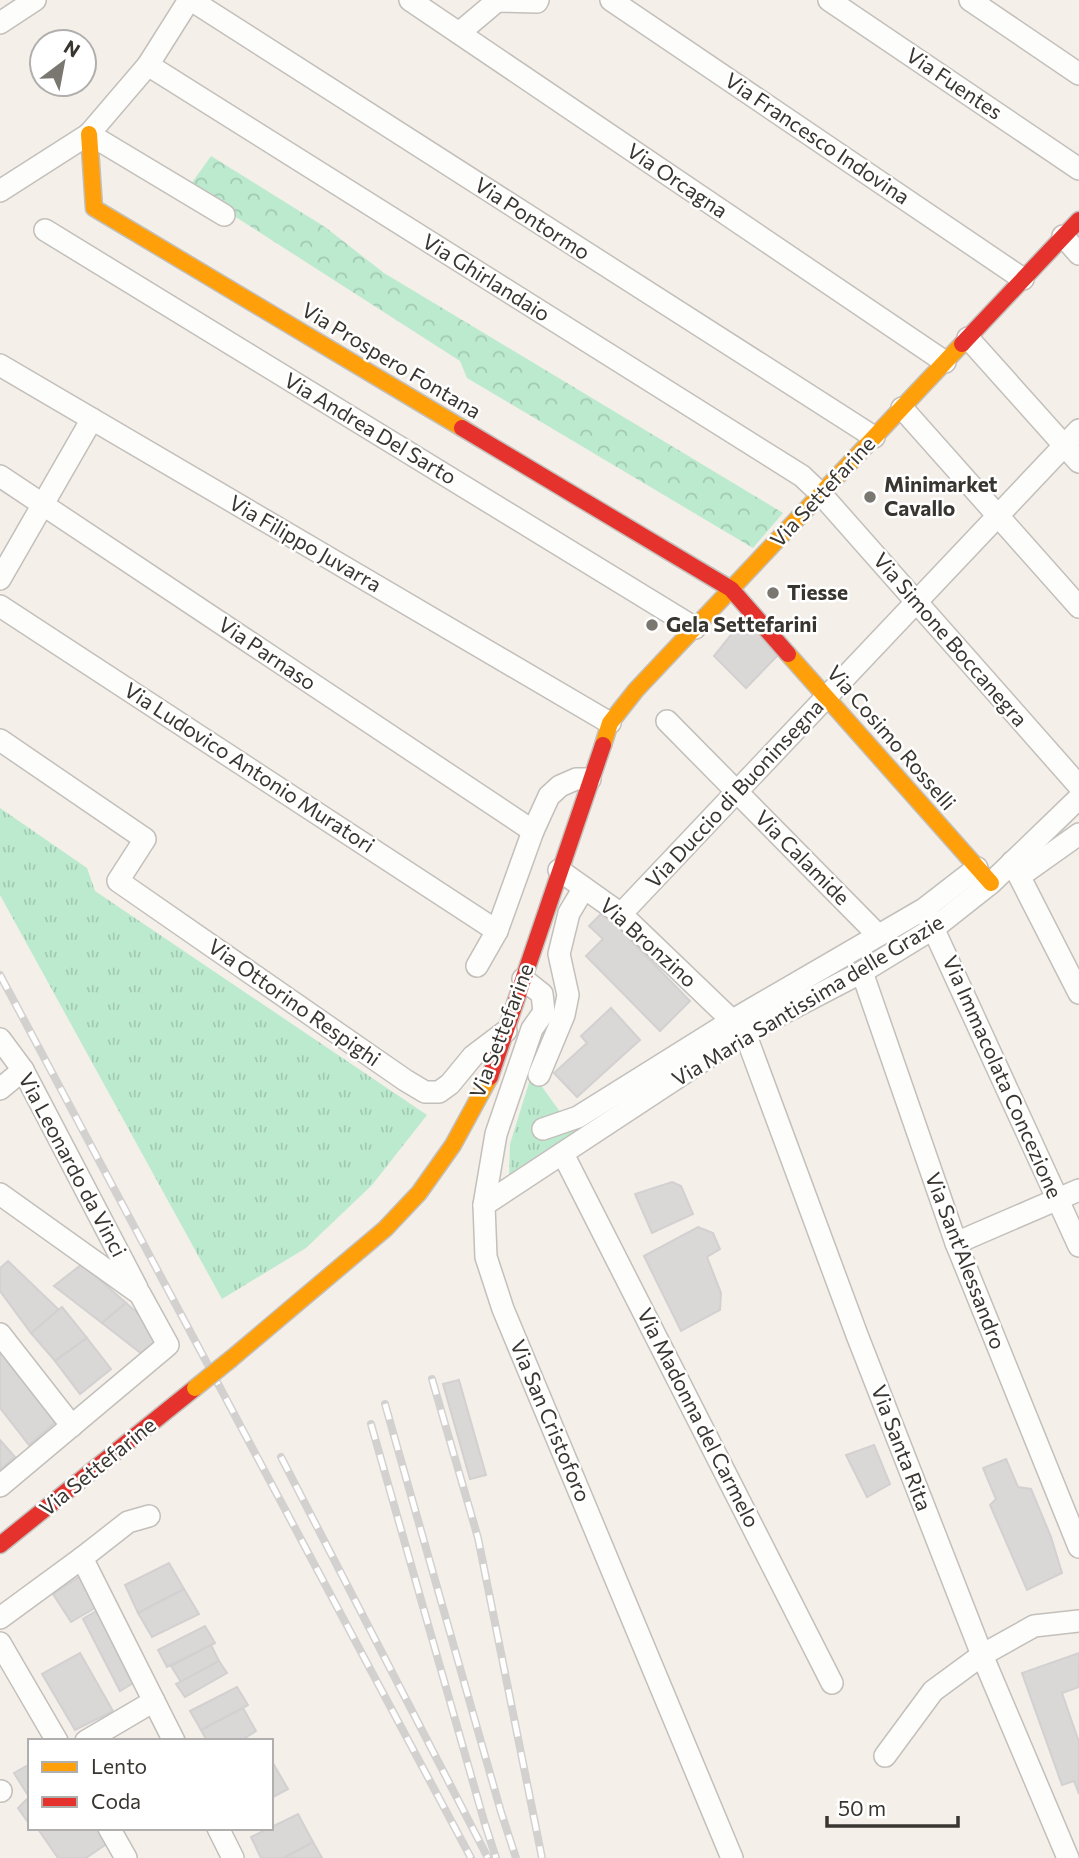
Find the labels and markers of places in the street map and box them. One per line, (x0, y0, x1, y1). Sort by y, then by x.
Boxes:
place label: Minimarket Cavallo (884, 471, 998, 520)
marker: Minimarket Cavallo (862, 489, 878, 505)
place label: Tiesse (787, 579, 848, 604)
marker: Tiesse (765, 585, 781, 601)
place label: Gela Settefarini (666, 611, 817, 636)
marker: Gela Settefarini (644, 617, 660, 633)

